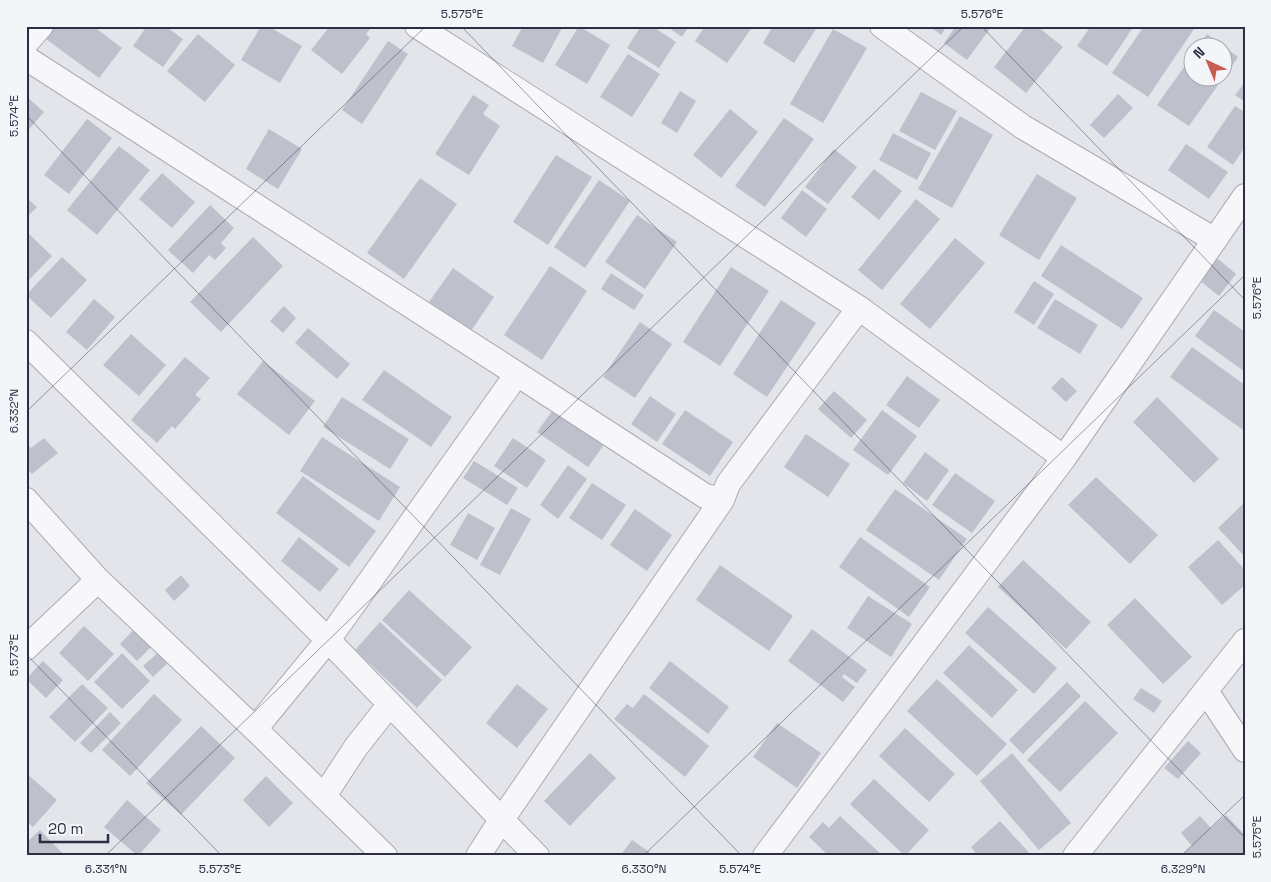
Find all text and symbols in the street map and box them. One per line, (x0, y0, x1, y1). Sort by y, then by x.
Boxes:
text: 5.575°E (441, 6, 484, 22)
text: 5.576°E (961, 6, 1004, 22)
north arrow (1184, 38, 1234, 88)
text: N (1189, 43, 1209, 62)
text: 5.574°E (6, 95, 22, 137)
text: 5.576°E (1249, 276, 1265, 319)
text: 6.332°N (6, 389, 22, 433)
text: 5.573°E (6, 633, 22, 676)
scale bar (40, 812, 108, 844)
text: 5.575°E (1249, 815, 1265, 858)
text: 20 m (48, 819, 83, 838)
text: 6.331°N (85, 861, 127, 877)
text: 5.573°E (199, 861, 242, 877)
text: 6.330°N (621, 861, 667, 877)
text: 5.574°E (719, 861, 761, 877)
text: 6.329°N (1161, 861, 1205, 877)

